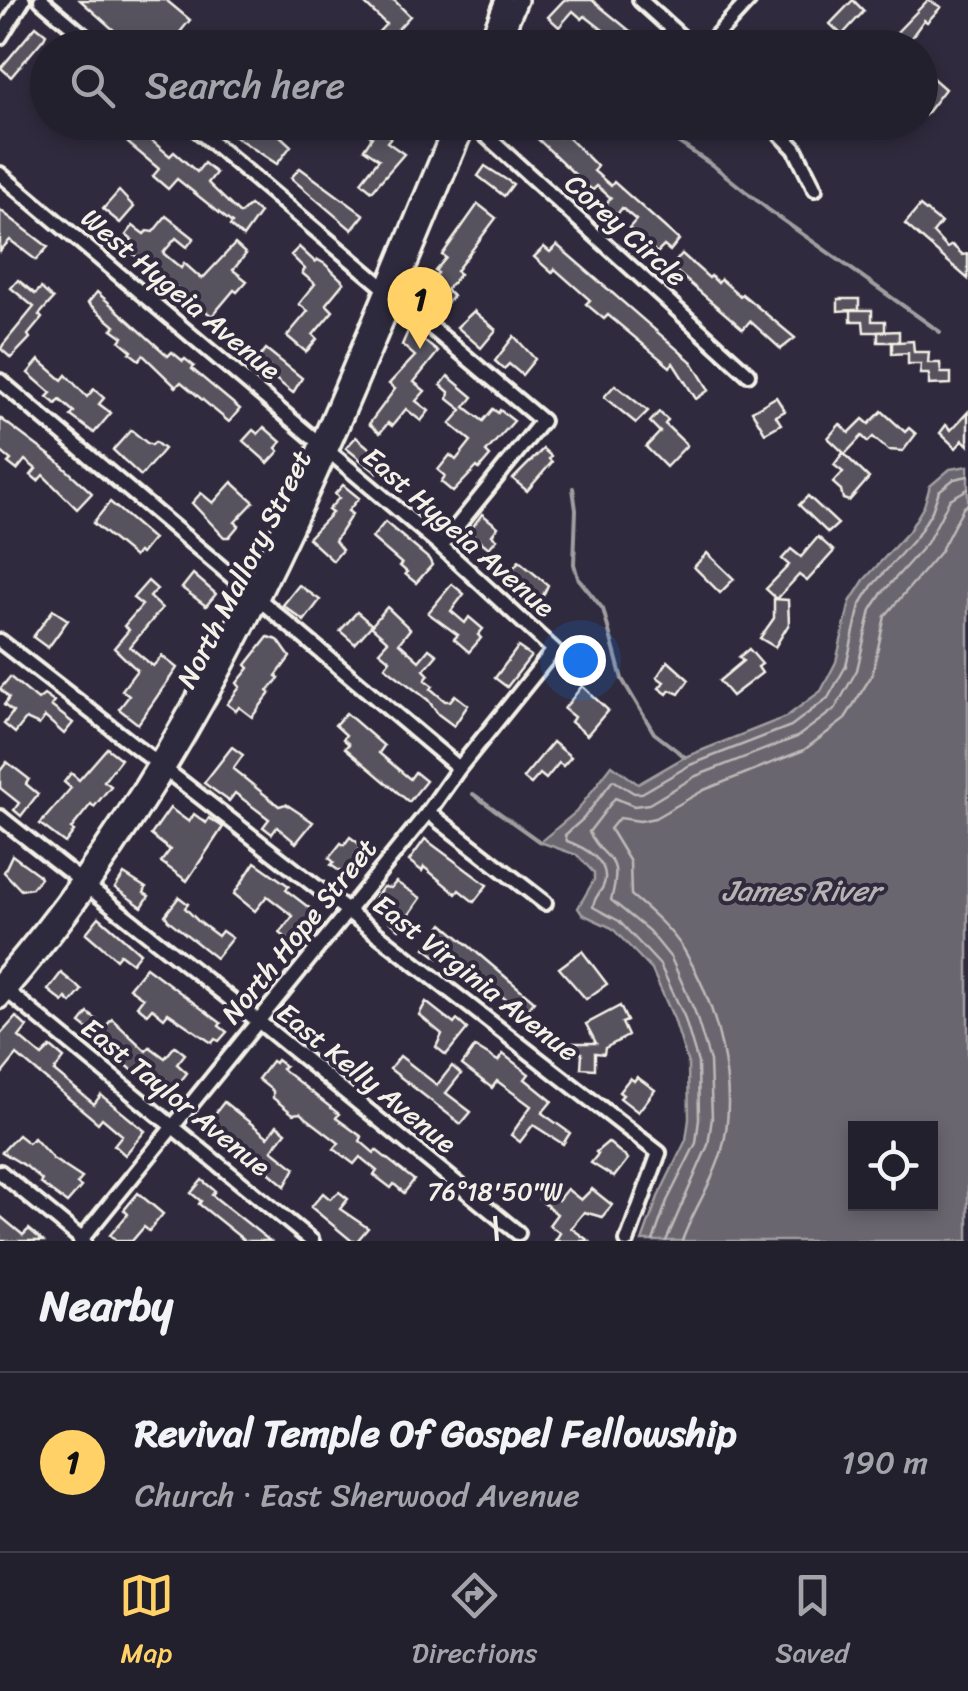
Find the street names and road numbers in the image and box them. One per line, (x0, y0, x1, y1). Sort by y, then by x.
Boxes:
street label: Corey Circle (553, 161, 699, 299)
street label: West Hygeia Avenue (70, 195, 292, 393)
street label: East Hygeia Avenue (351, 434, 567, 630)
street label: North Mallory Street (163, 441, 325, 697)
street label: North Hope Street (208, 827, 390, 1035)
street label: East Virginia Avenue (362, 881, 590, 1075)
street label: East Kelly Avenue (266, 990, 468, 1166)
street label: East Taylor Avenue (70, 1005, 282, 1189)

